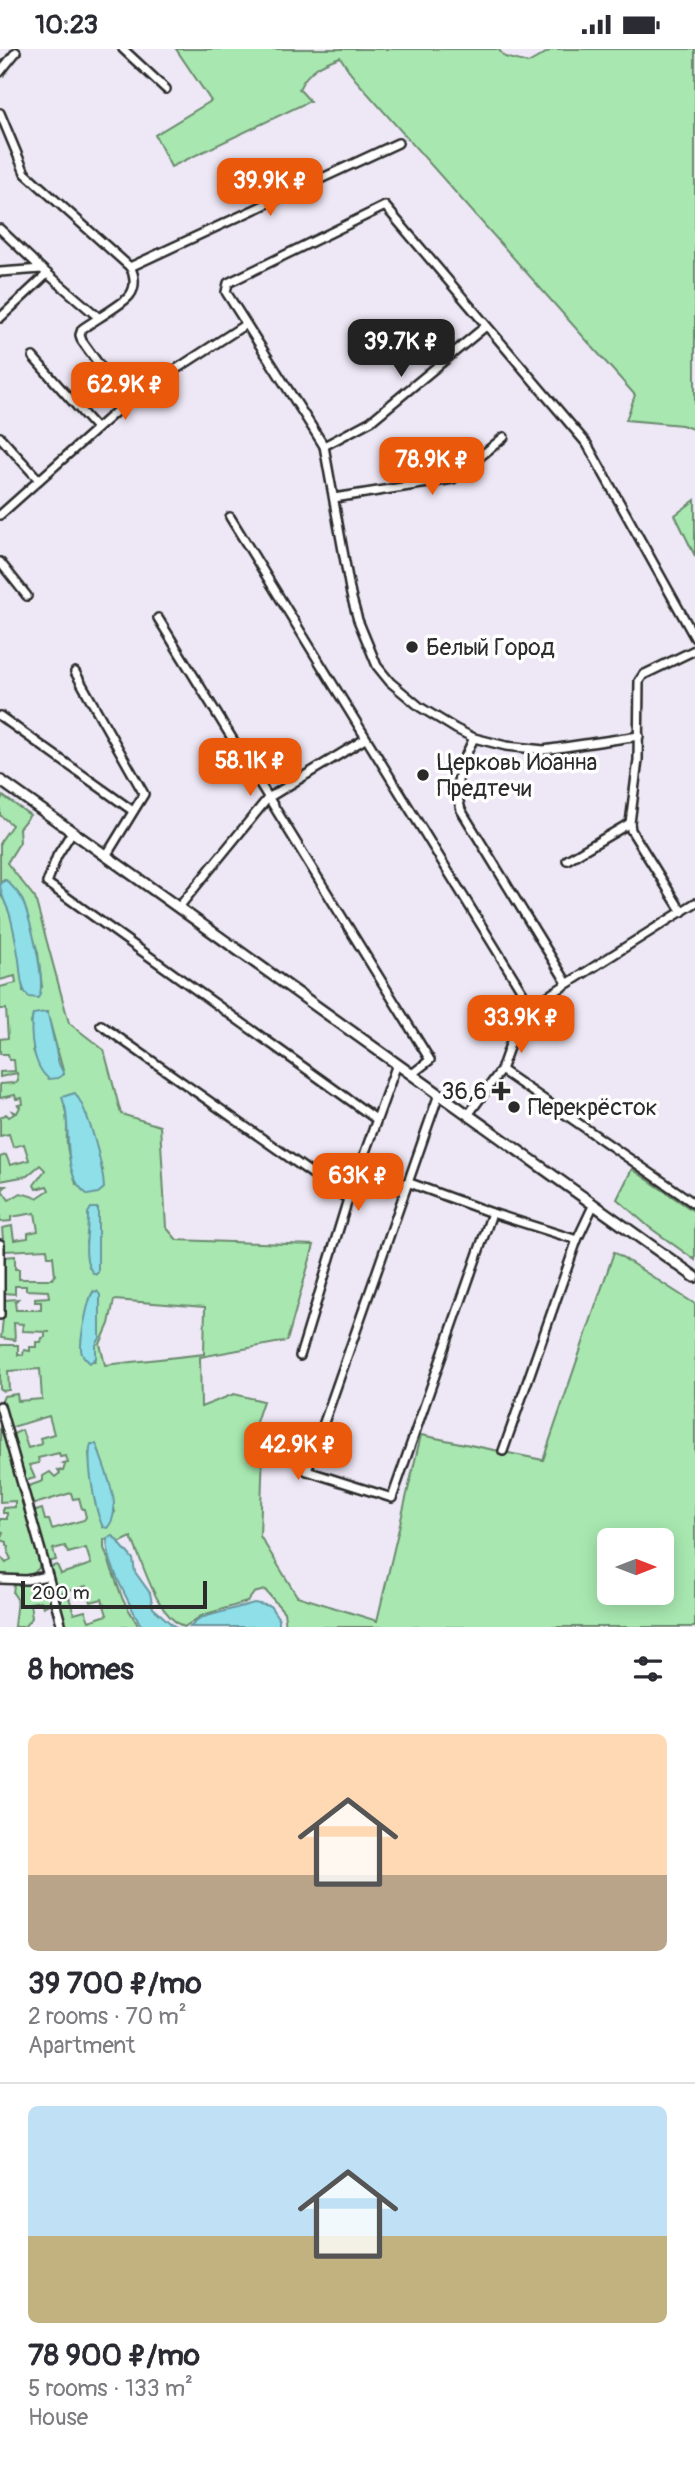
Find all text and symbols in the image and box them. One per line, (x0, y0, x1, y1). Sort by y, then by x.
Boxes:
text: 10:23 (35, 9, 98, 41)
pin: 39.9K ₽ (205, 159, 335, 218)
text: 39.9K ₽ (233, 166, 307, 195)
pin: 39.7K ₽ (336, 319, 466, 379)
text: 39.7K ₽ (364, 327, 438, 356)
pin: 62.9K ₽ (60, 363, 190, 422)
text: 62.9K ₽ (87, 370, 163, 399)
pin: 78.9K ₽ (367, 437, 497, 497)
text: 78.9K ₽ (395, 445, 469, 474)
place label: Белый Город (426, 633, 555, 662)
marker: Белый Город (404, 639, 420, 655)
pin: 58.1K ₽ (185, 739, 315, 798)
text: 58.1K ₽ (215, 746, 285, 775)
place label: Церковь Иоанна Предтечи (437, 748, 597, 803)
marker: Церковь Иоанна Предтечи (415, 767, 431, 783)
pin: 33.9K ₽ (456, 995, 586, 1055)
text: 33.9K ₽ (483, 1003, 559, 1032)
place label: 36,6 (442, 1077, 487, 1106)
marker: 36,6 (493, 1083, 509, 1099)
place label: Перекрёсток (528, 1093, 658, 1122)
marker: Перекрёсток (506, 1099, 522, 1115)
pin: 63K ₽ (309, 1153, 407, 1213)
text: 63K ₽ (329, 1161, 387, 1190)
pin: 42.9K ₽ (233, 1423, 363, 1482)
text: 42.9K ₽ (260, 1430, 336, 1459)
north arrow (597, 1528, 674, 1605)
map controls (597, 1528, 674, 1605)
scale bar (21, 1578, 206, 1610)
text: 200 m (32, 1581, 90, 1605)
icon: filters (629, 1650, 667, 1688)
text: 8 homes (28, 1651, 134, 1688)
icon: home (285, 1779, 411, 1905)
text: 39 700 ₽/mo (28, 1965, 202, 2002)
text: 2 rooms · 70 m² (28, 2002, 187, 2031)
text: Apartment (28, 2031, 135, 2060)
icon: home (285, 2151, 411, 2277)
text: 78 900 ₽/mo (28, 2337, 200, 2374)
text: 5 rooms · 133 m² (28, 2374, 193, 2403)
text: House (28, 2403, 88, 2432)

